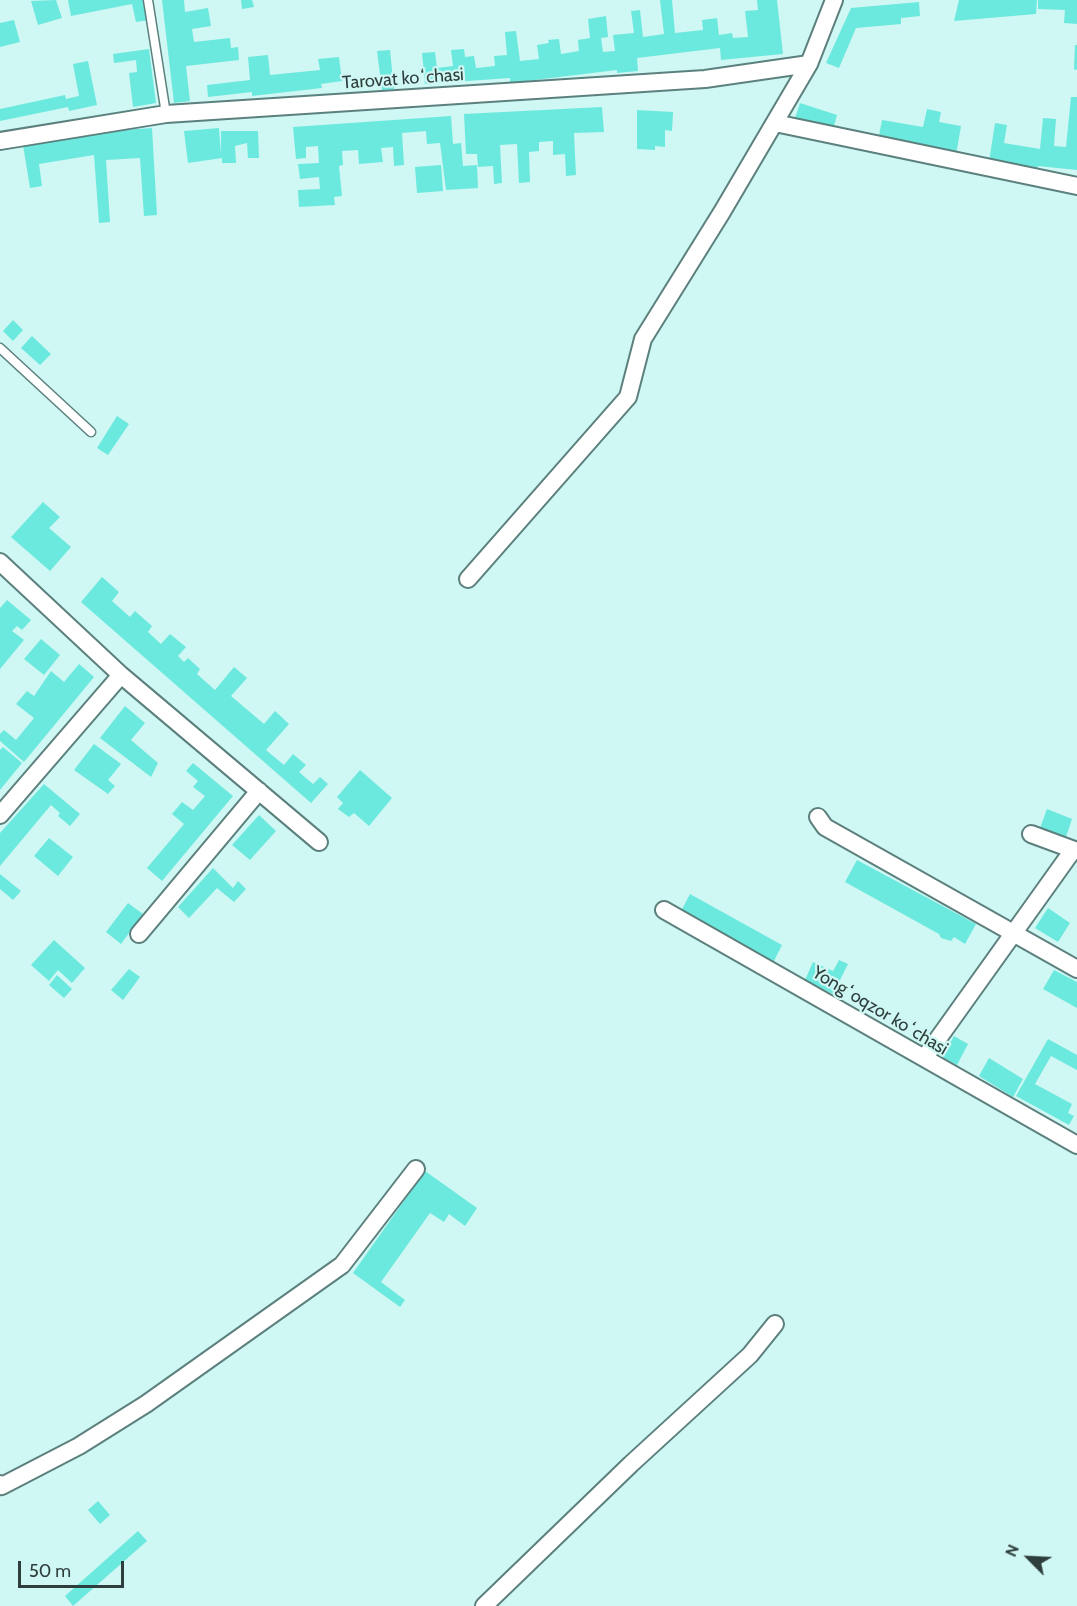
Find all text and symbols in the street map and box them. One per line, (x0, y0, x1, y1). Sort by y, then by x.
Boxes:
street label: Tarovat koʻchasi (341, 64, 465, 94)
street label: Yongʻoqzor koʻchasi (808, 962, 952, 1060)
north arrow (999, 1528, 1059, 1588)
text: N (1001, 1541, 1023, 1560)
scale bar (21, 1549, 128, 1587)
text: 50 m (29, 1560, 71, 1582)

